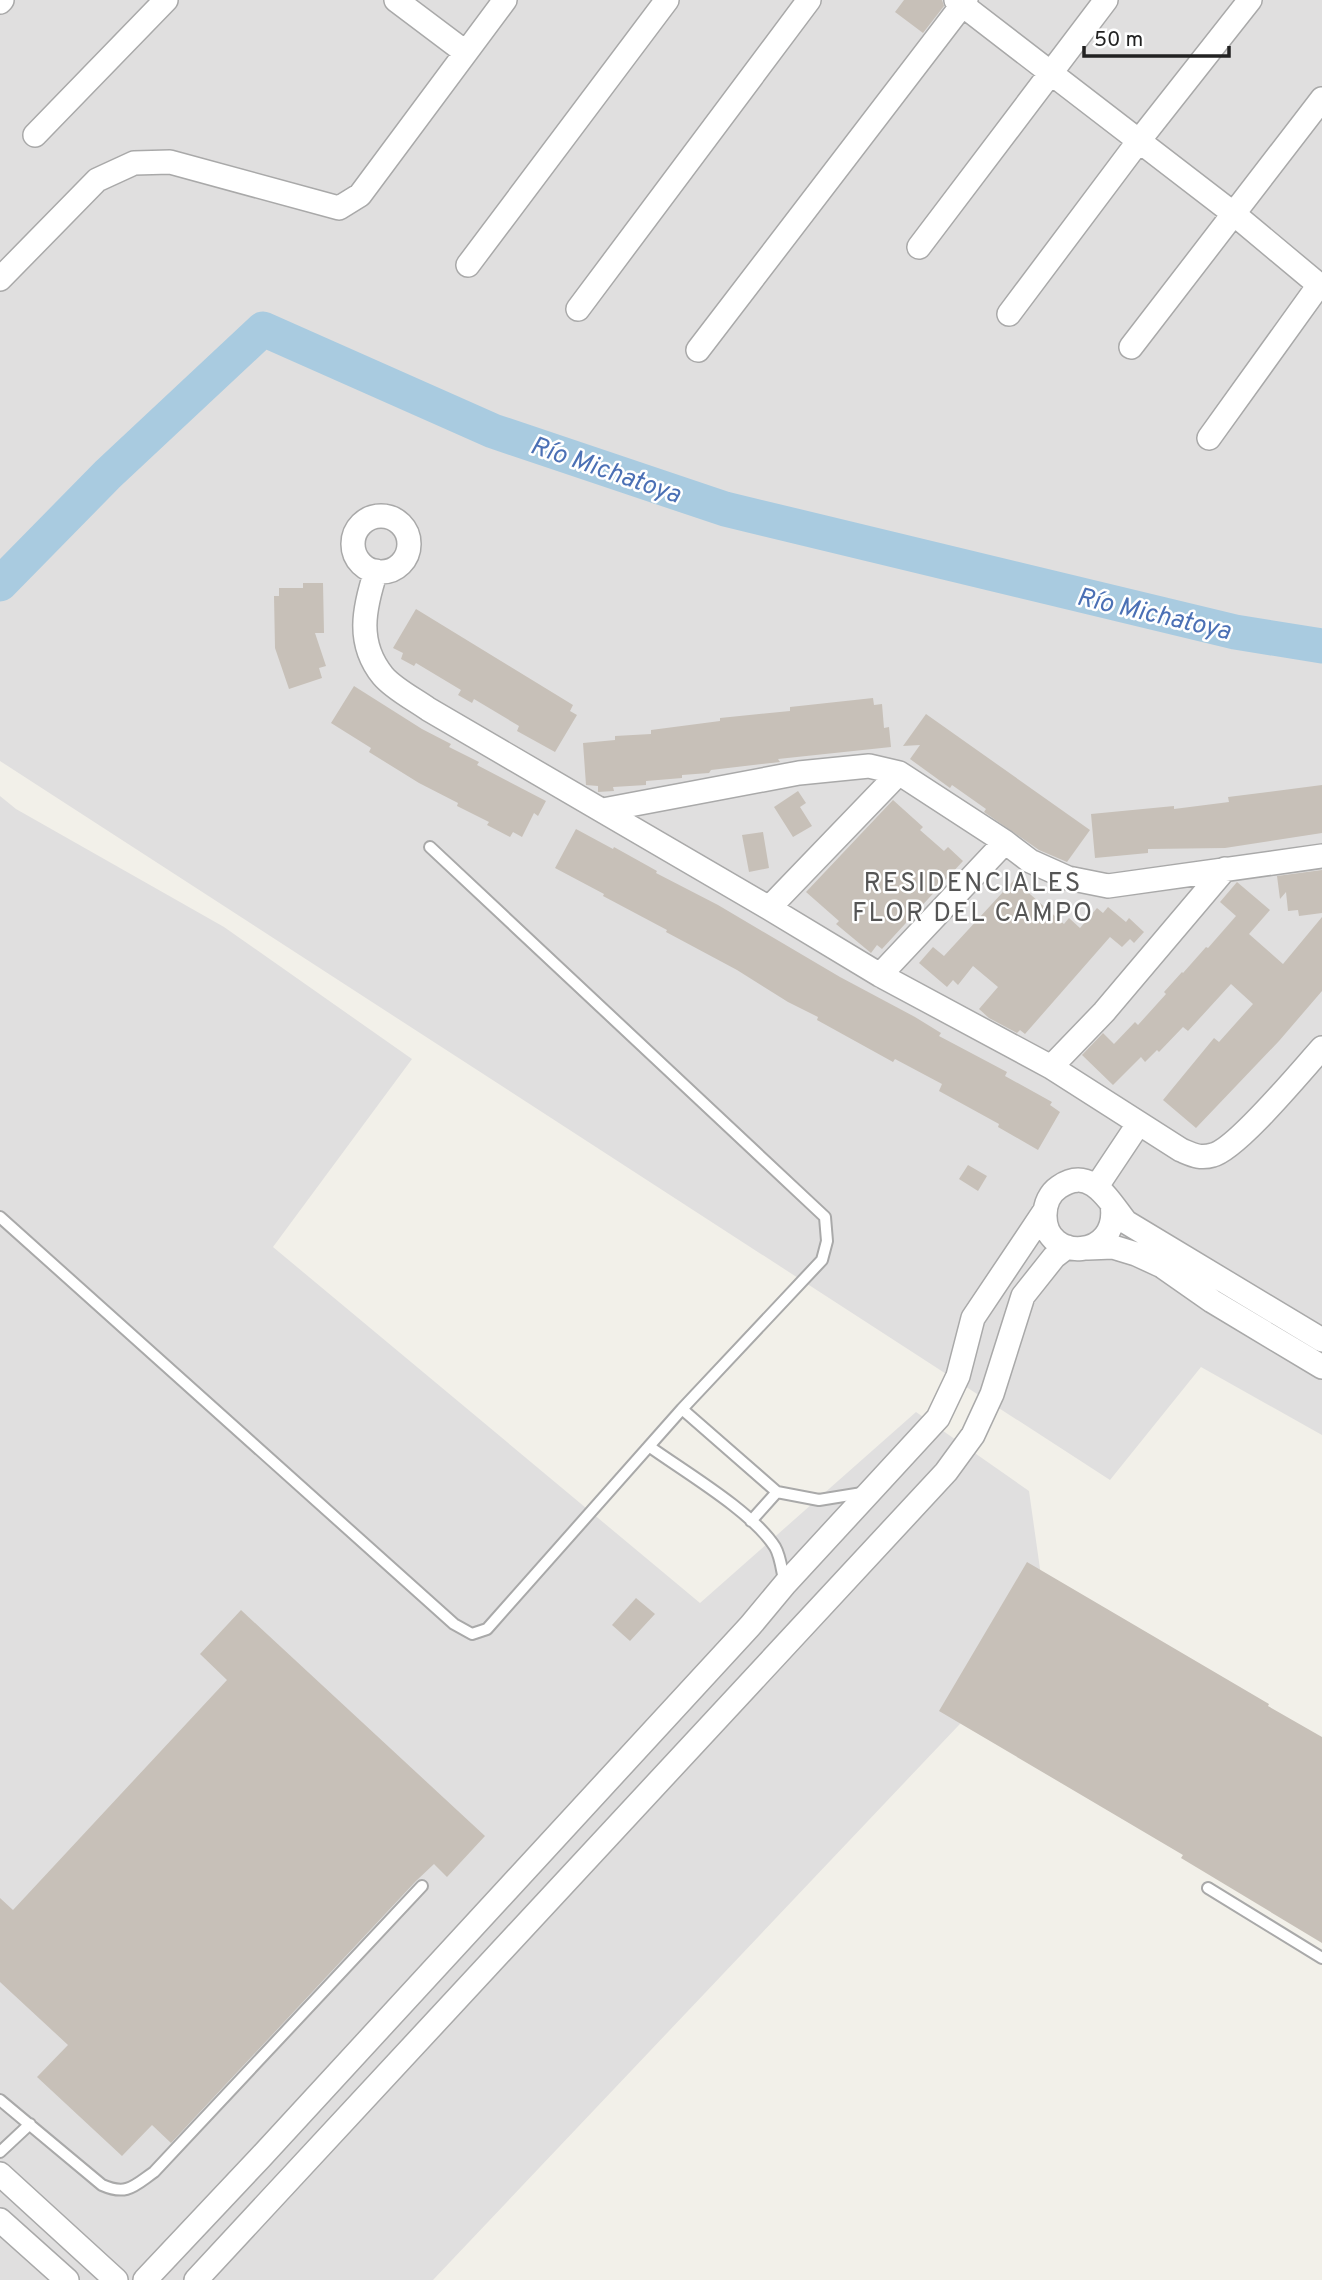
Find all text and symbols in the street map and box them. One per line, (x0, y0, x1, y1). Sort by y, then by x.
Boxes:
scale bar (1084, 14, 1229, 58)
text: 50 m (1094, 27, 1143, 54)
water label: Río Michatoya (526, 430, 685, 513)
water label: Río Michatoya (1073, 582, 1234, 649)
district label: RESIDENCIALES FLOR DEL CAMPO (852, 868, 1094, 931)

